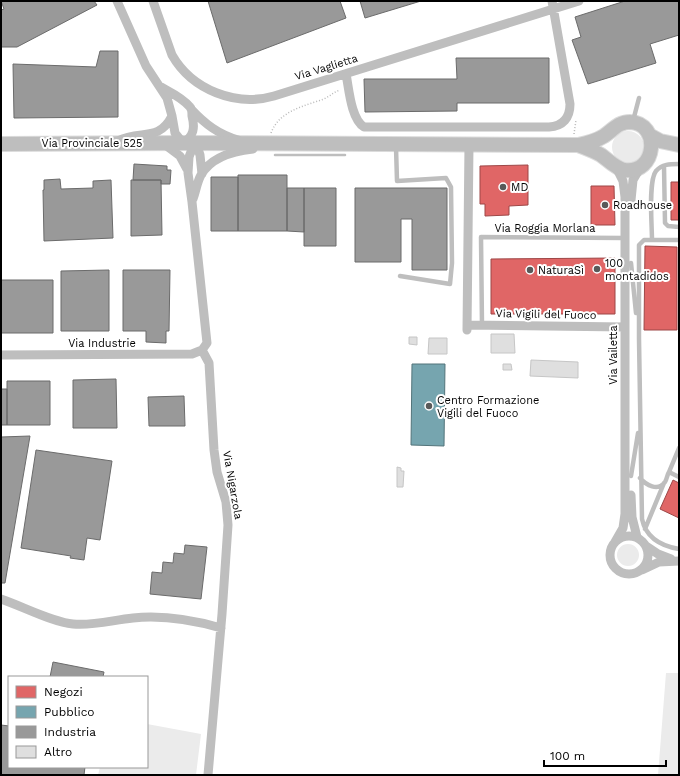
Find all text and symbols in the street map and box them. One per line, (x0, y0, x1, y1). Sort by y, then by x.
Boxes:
street label: Via Vaglietta (293, 52, 359, 83)
street label: Via Provinciale 525 (42, 137, 142, 150)
place label: MD (511, 181, 528, 194)
marker: MD (498, 182, 508, 192)
place label: Roadhouse (613, 199, 672, 212)
marker: Roadhouse (600, 200, 610, 210)
street label: Via Roggia Morlana (495, 222, 595, 235)
place label: 100 montadidos (605, 257, 669, 283)
place label: NaturaSì (538, 264, 584, 277)
marker: 100 montadidos (592, 264, 602, 274)
marker: NaturaSì (525, 265, 535, 275)
street label: Via Vigili del Fuoco (496, 307, 596, 322)
street label: Via Vailetta (607, 325, 620, 385)
street label: Via Industrie (68, 337, 136, 350)
place label: Centro Formazione Vigili del Fuoco (437, 394, 539, 420)
marker: Centro Formazione Vigili del Fuoco (424, 401, 434, 411)
street label: Via Nigarzola (220, 450, 245, 520)
legend (8, 676, 148, 768)
text: Negozi (44, 685, 83, 699)
text: Pubblico (44, 705, 95, 719)
text: Industria (44, 725, 96, 739)
scale bar (544, 742, 666, 768)
text: Altro (44, 745, 72, 759)
text: 100 m (550, 749, 585, 763)

